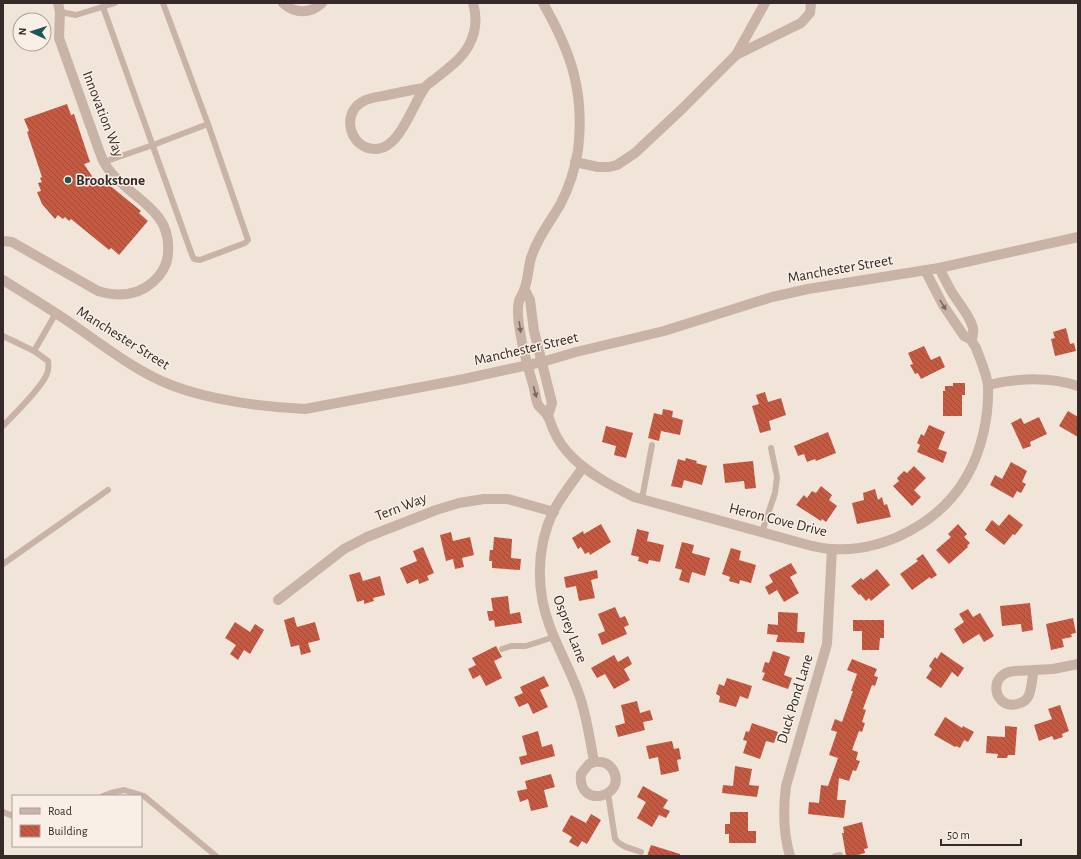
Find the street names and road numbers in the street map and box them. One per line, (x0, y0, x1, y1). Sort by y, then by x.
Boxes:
street label: Innovation Way (80, 69, 127, 160)
street label: Manchester Street (786, 252, 894, 286)
street label: Manchester Street (74, 303, 172, 373)
street label: Manchester Street (472, 330, 580, 368)
street label: Tern Way (373, 490, 429, 524)
street label: Heron Cove Drive (727, 501, 829, 539)
street label: Osprey Lane (550, 593, 590, 665)
street label: Duck Pond Lane (774, 653, 816, 745)

